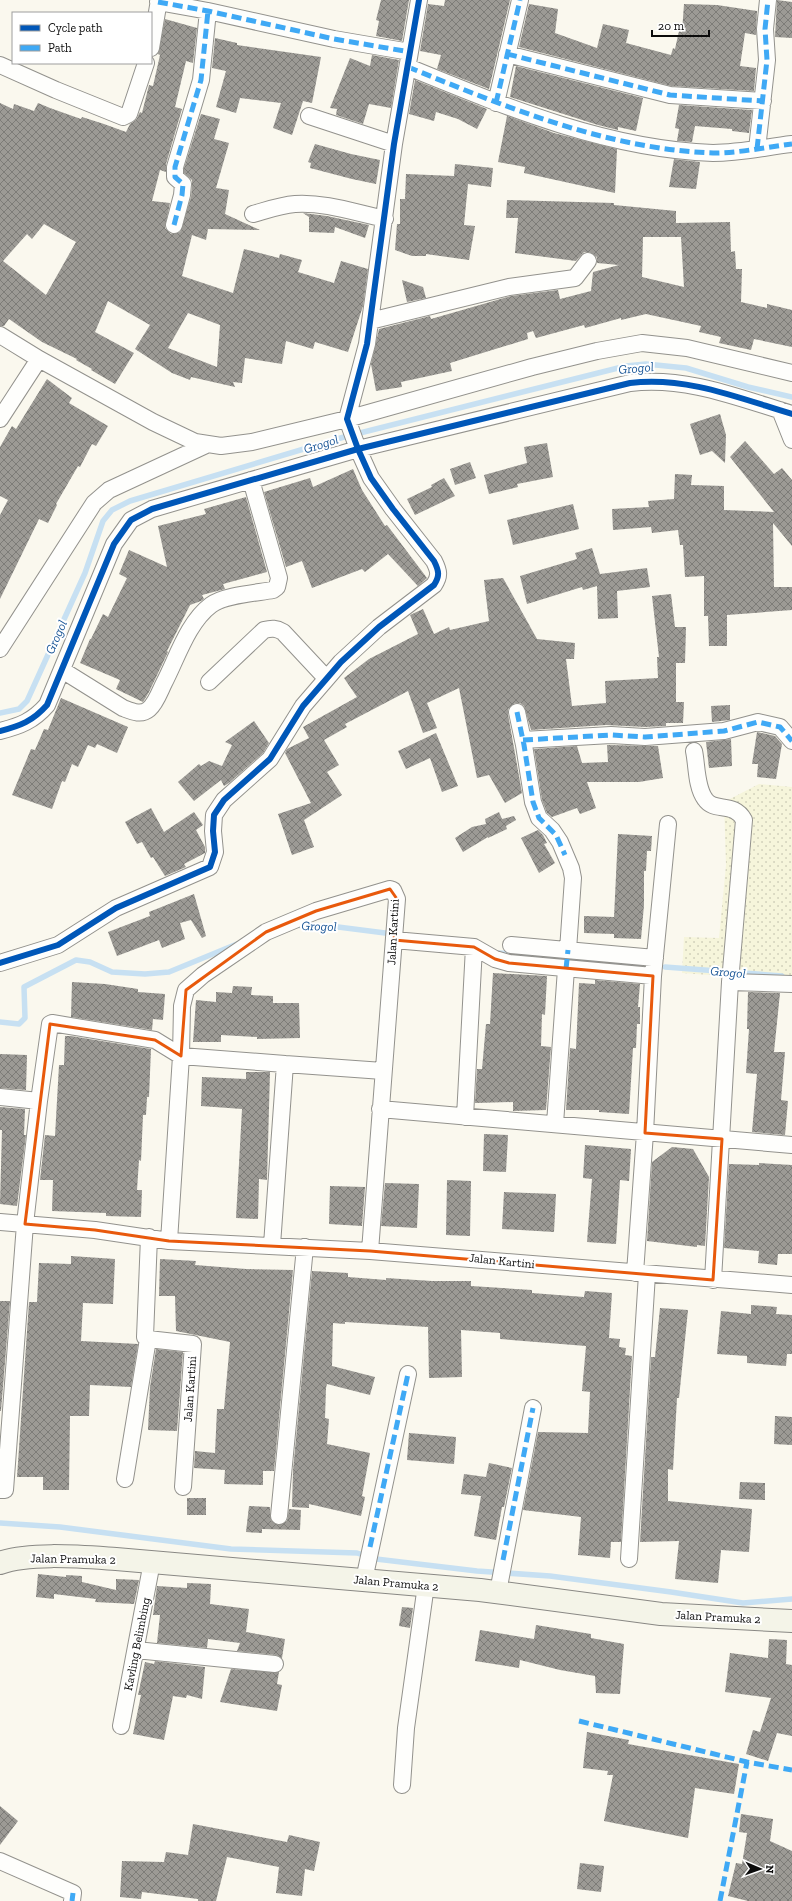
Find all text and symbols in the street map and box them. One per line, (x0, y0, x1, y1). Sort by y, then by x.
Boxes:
legend (12, 12, 152, 64)
scale bar (652, 12, 709, 38)
text: 20 m (658, 19, 685, 33)
text: Cycle path (48, 21, 103, 35)
text: Path (48, 41, 72, 55)
water label: Grogol (618, 359, 654, 377)
water label: Grogol (302, 432, 340, 456)
water label: Grogol (42, 618, 70, 656)
street label: Jalan Kartini (384, 898, 402, 965)
water label: Grogol (301, 918, 337, 934)
water label: Grogol (710, 963, 746, 981)
street label: Jalan Kartini (468, 1251, 536, 1271)
street label: Jalan Kartini (181, 1355, 199, 1422)
street label: Jalan Pramuka 2 (30, 1551, 116, 1567)
street label: Jalan Pramuka 2 (353, 1572, 439, 1594)
street label: Kavling Belimbing (121, 1596, 153, 1692)
street label: Jalan Pramuka 2 (675, 1608, 761, 1626)
north arrow (740, 1849, 780, 1889)
text: N (763, 1865, 776, 1874)

